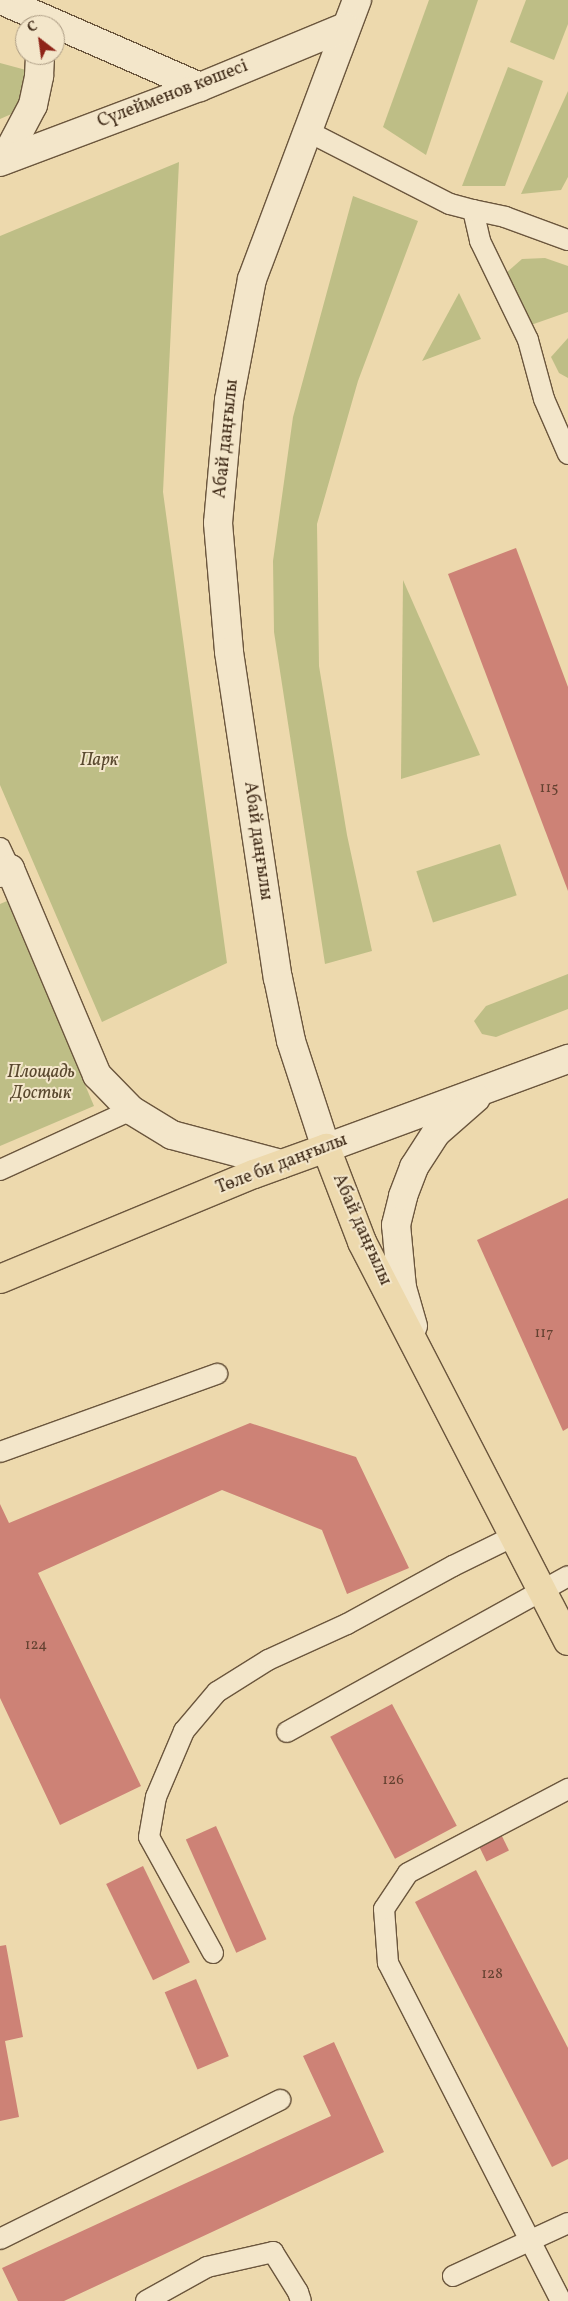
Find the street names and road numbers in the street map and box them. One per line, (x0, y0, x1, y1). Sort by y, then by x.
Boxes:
street label: Сүлейменов көшесі (95, 56, 251, 134)
street label: Абай даңғылы (210, 378, 244, 500)
street label: Абай даңғылы (238, 780, 276, 902)
street label: Төле би даңғылы (213, 1130, 351, 1200)
street label: Абай даңғылы (327, 1171, 395, 1289)

